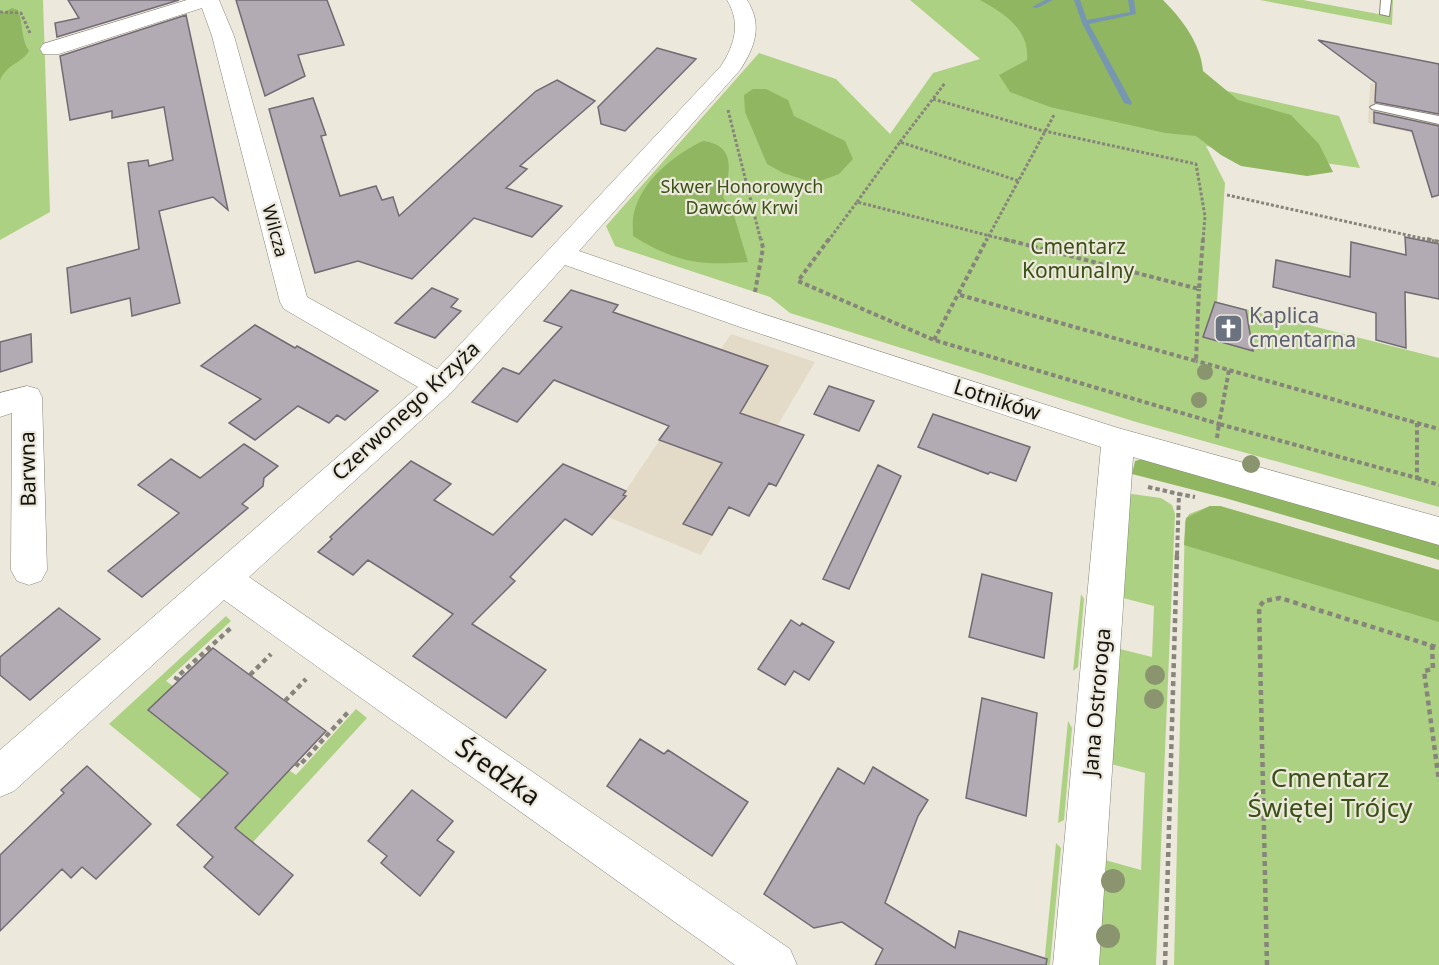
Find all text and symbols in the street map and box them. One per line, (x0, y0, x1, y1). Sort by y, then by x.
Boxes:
park label: Skwer Honorowych Dawców Krwi (661, 174, 823, 219)
street label: Wilcza (257, 202, 294, 260)
park label: Cmentarz Komunalny (1022, 232, 1134, 284)
place label: Kaplica cmentarna (1249, 301, 1356, 353)
church icon: Kaplica cmentarna (1212, 312, 1244, 344)
street label: Czerwonego Krzyża (325, 334, 485, 486)
street label: Lotników (950, 372, 1045, 426)
street label: Barwna (12, 431, 42, 507)
street label: Jana Ostroroga (1075, 627, 1116, 779)
street label: Średzka (449, 729, 548, 813)
park label: Cmentarz Świętej Trójcy (1247, 759, 1413, 825)

